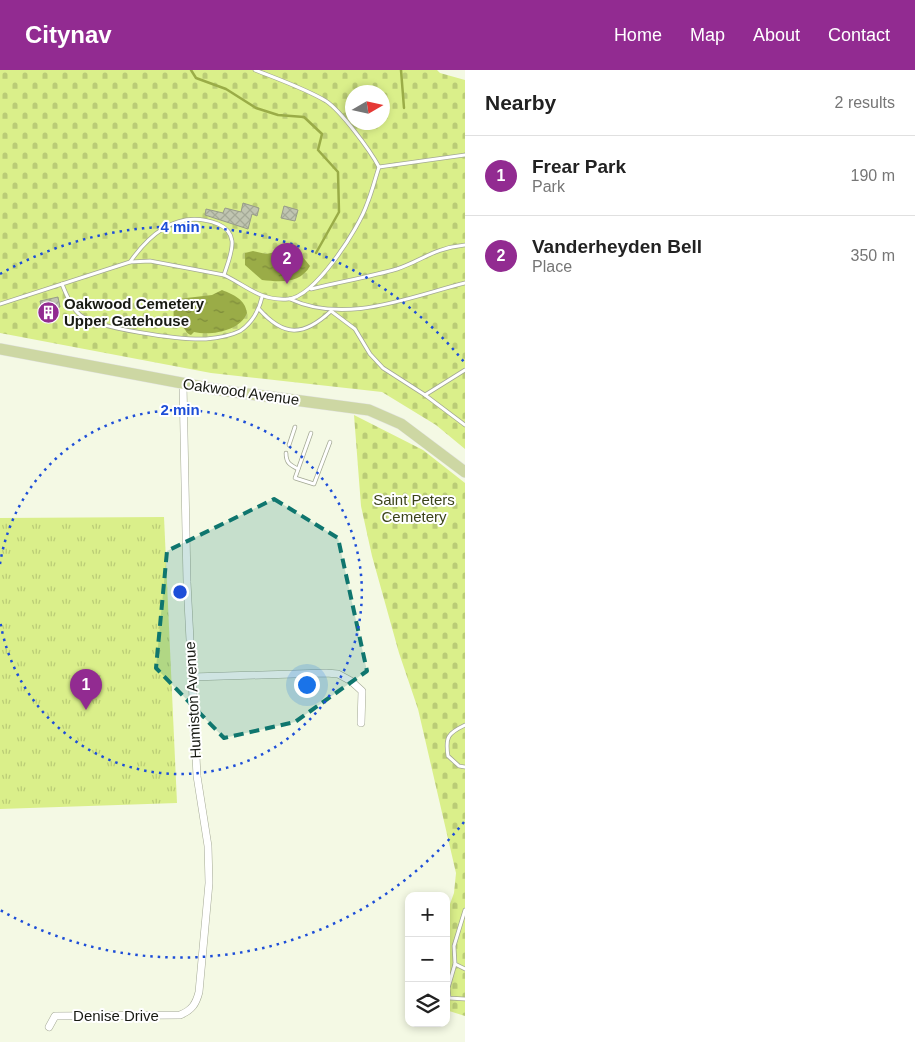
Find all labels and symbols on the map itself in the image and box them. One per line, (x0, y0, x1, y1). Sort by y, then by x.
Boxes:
north arrow (345, 85, 390, 130)
text: 4 min (160, 218, 200, 235)
pin: 2 (271, 243, 303, 284)
place label: Oakwood Cemetery Upper Gatehouse (64, 295, 205, 329)
building icon: Oakwood Cemetery Upper Gatehouse (36, 301, 60, 325)
street label: Oakwood Avenue (182, 375, 300, 408)
text: 2 min (160, 401, 200, 418)
park label: Saint Peters Cemetery (373, 491, 455, 525)
centre of rings (171, 583, 189, 601)
street label: Humiston Avenue (181, 641, 204, 759)
pin: 1 (70, 669, 102, 710)
your location (294, 672, 320, 698)
street label: Denise Drive (73, 1007, 159, 1024)

